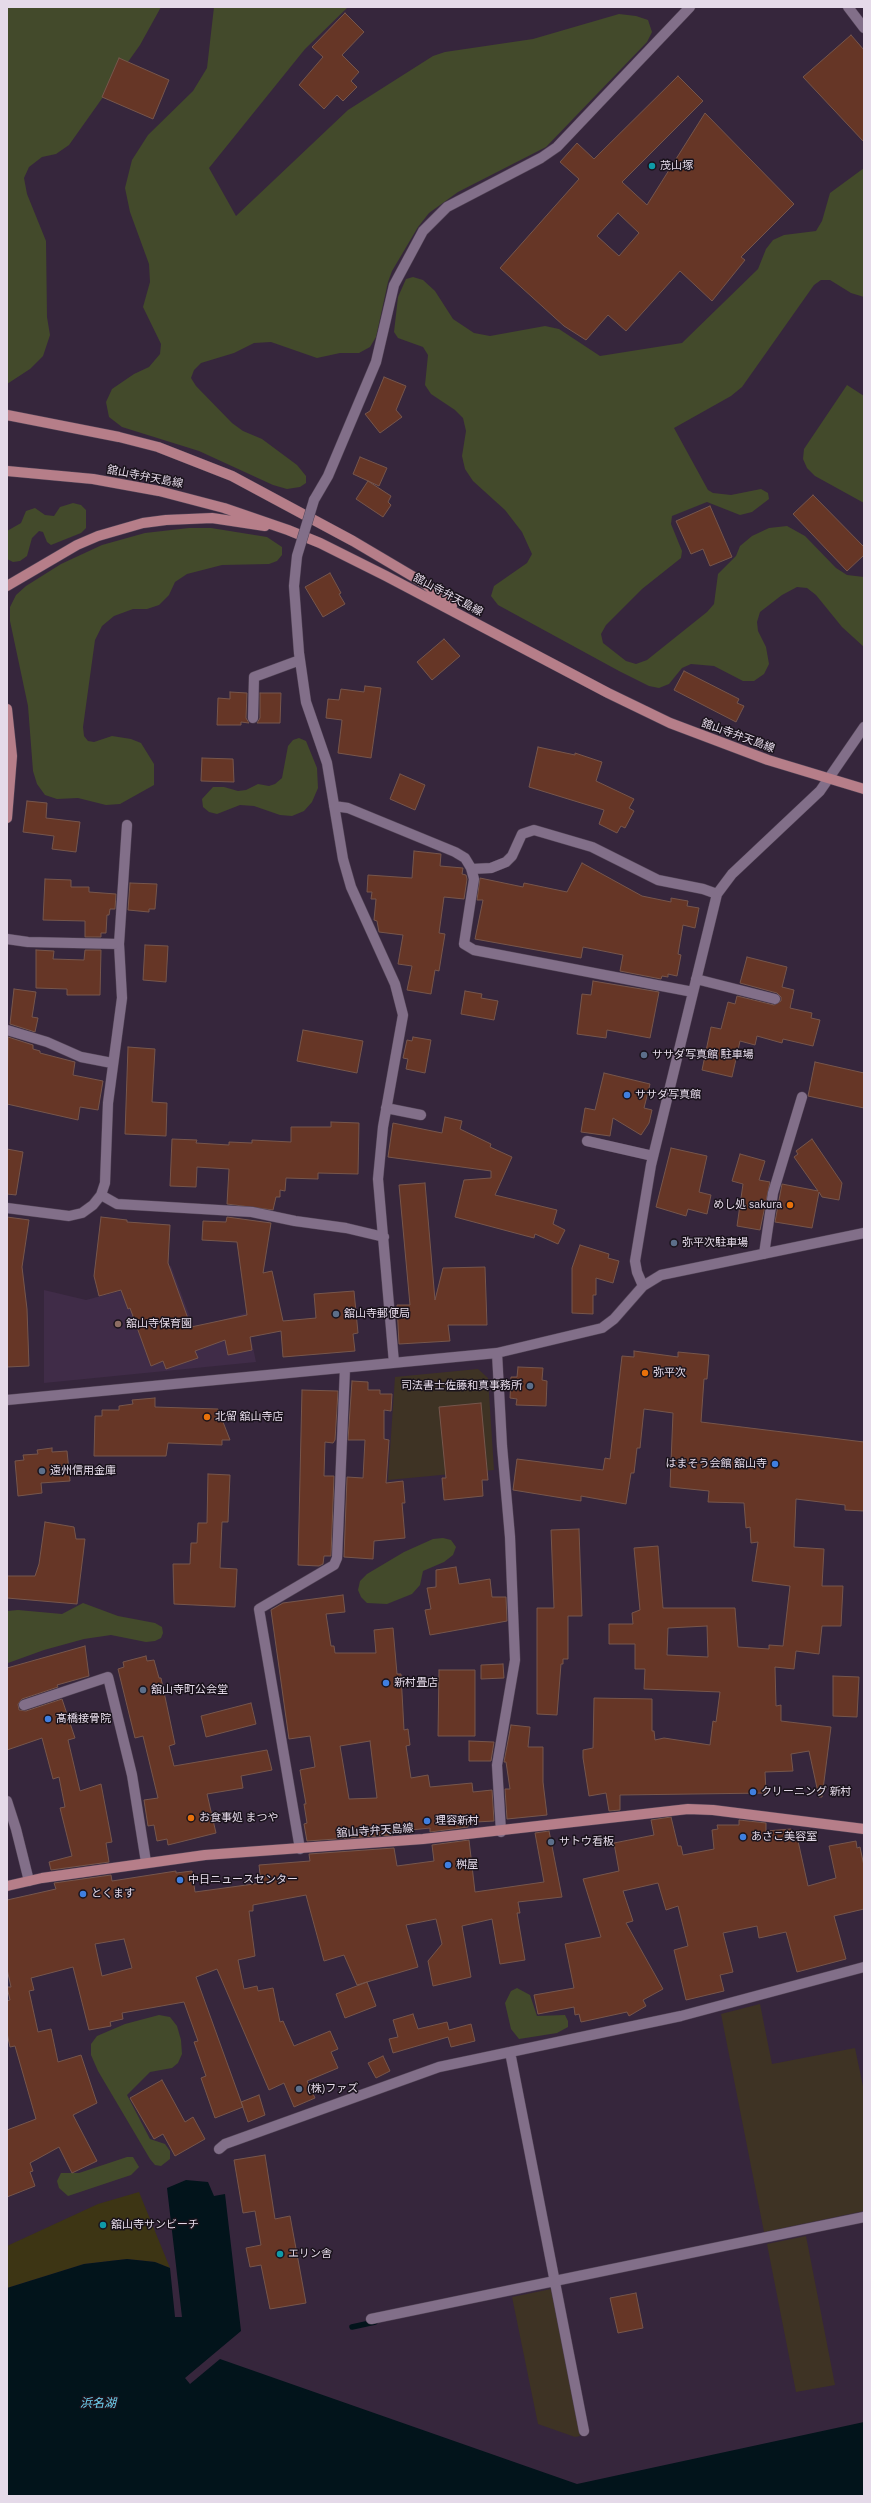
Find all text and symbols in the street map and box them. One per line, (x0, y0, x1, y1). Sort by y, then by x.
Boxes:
place label: 茂山塚 (660, 159, 693, 173)
marker: 茂山塚 (647, 161, 657, 171)
street label: 舘山寺弁天島線 (106, 463, 184, 491)
street label: 舘山寺弁天島線 (411, 571, 485, 619)
street label: 舘山寺弁天島線 (700, 717, 776, 755)
place label: ササダ写真館 駐車場 (652, 1048, 754, 1062)
marker: ササダ写真館 駐車場 (639, 1050, 649, 1060)
place label: ササダ写真館 (635, 1088, 701, 1102)
marker: ササダ写真館 (622, 1090, 632, 1100)
place label: めし処 sakura (713, 1198, 782, 1212)
marker: めし処 sakura (785, 1200, 795, 1210)
place label: 弥平次駐車場 (682, 1236, 748, 1250)
marker: 弥平次駐車場 (669, 1238, 679, 1248)
place label: 舘山寺郵便局 (344, 1307, 410, 1321)
marker: 舘山寺郵便局 (331, 1309, 341, 1319)
place label: 舘山寺保育園 (126, 1317, 192, 1331)
marker: 舘山寺保育園 (113, 1319, 123, 1329)
place label: 弥平次 (653, 1366, 686, 1380)
marker: 弥平次 (640, 1368, 650, 1378)
place label: 司法書士佐藤和真事務所 (401, 1379, 522, 1393)
marker: 司法書士佐藤和真事務所 (525, 1381, 535, 1391)
place label: 北留 舘山寺店 (215, 1410, 284, 1424)
marker: 北留 舘山寺店 (202, 1412, 212, 1422)
place label: はまそう会館 舘山寺 (665, 1457, 767, 1471)
marker: はまそう会館 舘山寺 (770, 1459, 780, 1469)
place label: 遠州信用金庫 (50, 1464, 116, 1478)
marker: 遠州信用金庫 (37, 1466, 47, 1476)
place label: 新村畳店 (394, 1676, 438, 1690)
marker: 新村畳店 (381, 1678, 391, 1688)
place label: 舘山寺町公会堂 (151, 1683, 228, 1697)
marker: 舘山寺町公会堂 (138, 1685, 148, 1695)
place label: 髙橋接骨院 (56, 1712, 111, 1726)
marker: 髙橋接骨院 (43, 1714, 53, 1724)
place label: クリーニング 新村 (761, 1785, 852, 1799)
marker: クリーニング 新村 (748, 1787, 758, 1797)
place label: お食事処 まつや (199, 1811, 279, 1825)
marker: お食事処 まつや (186, 1813, 196, 1823)
place label: 理容新村 (435, 1814, 479, 1828)
marker: 理容新村 (422, 1816, 432, 1826)
street label: 舘山寺弁天島線 (336, 1822, 414, 1840)
place label: あさこ美容室 (751, 1830, 817, 1844)
marker: あさこ美容室 (738, 1832, 748, 1842)
place label: サトウ看板 (559, 1835, 614, 1849)
marker: サトウ看板 (546, 1837, 556, 1847)
place label: 桝屋 (456, 1858, 478, 1872)
marker: 桝屋 (443, 1860, 453, 1870)
place label: 中日ニュースセンター (188, 1873, 298, 1887)
marker: 中日ニュースセンター (175, 1875, 185, 1885)
place label: とくます (91, 1887, 135, 1901)
marker: とくます (78, 1889, 88, 1899)
place label: (株)ファズ (307, 2082, 358, 2096)
marker: (株)ファズ (294, 2084, 304, 2094)
place label: 舘山寺サンビーチ (111, 2218, 199, 2232)
marker: 舘山寺サンビーチ (98, 2220, 108, 2230)
place label: エリン舎 (288, 2247, 332, 2261)
marker: エリン舎 (275, 2249, 285, 2259)
water label: 浜名湖 (80, 2397, 116, 2411)

